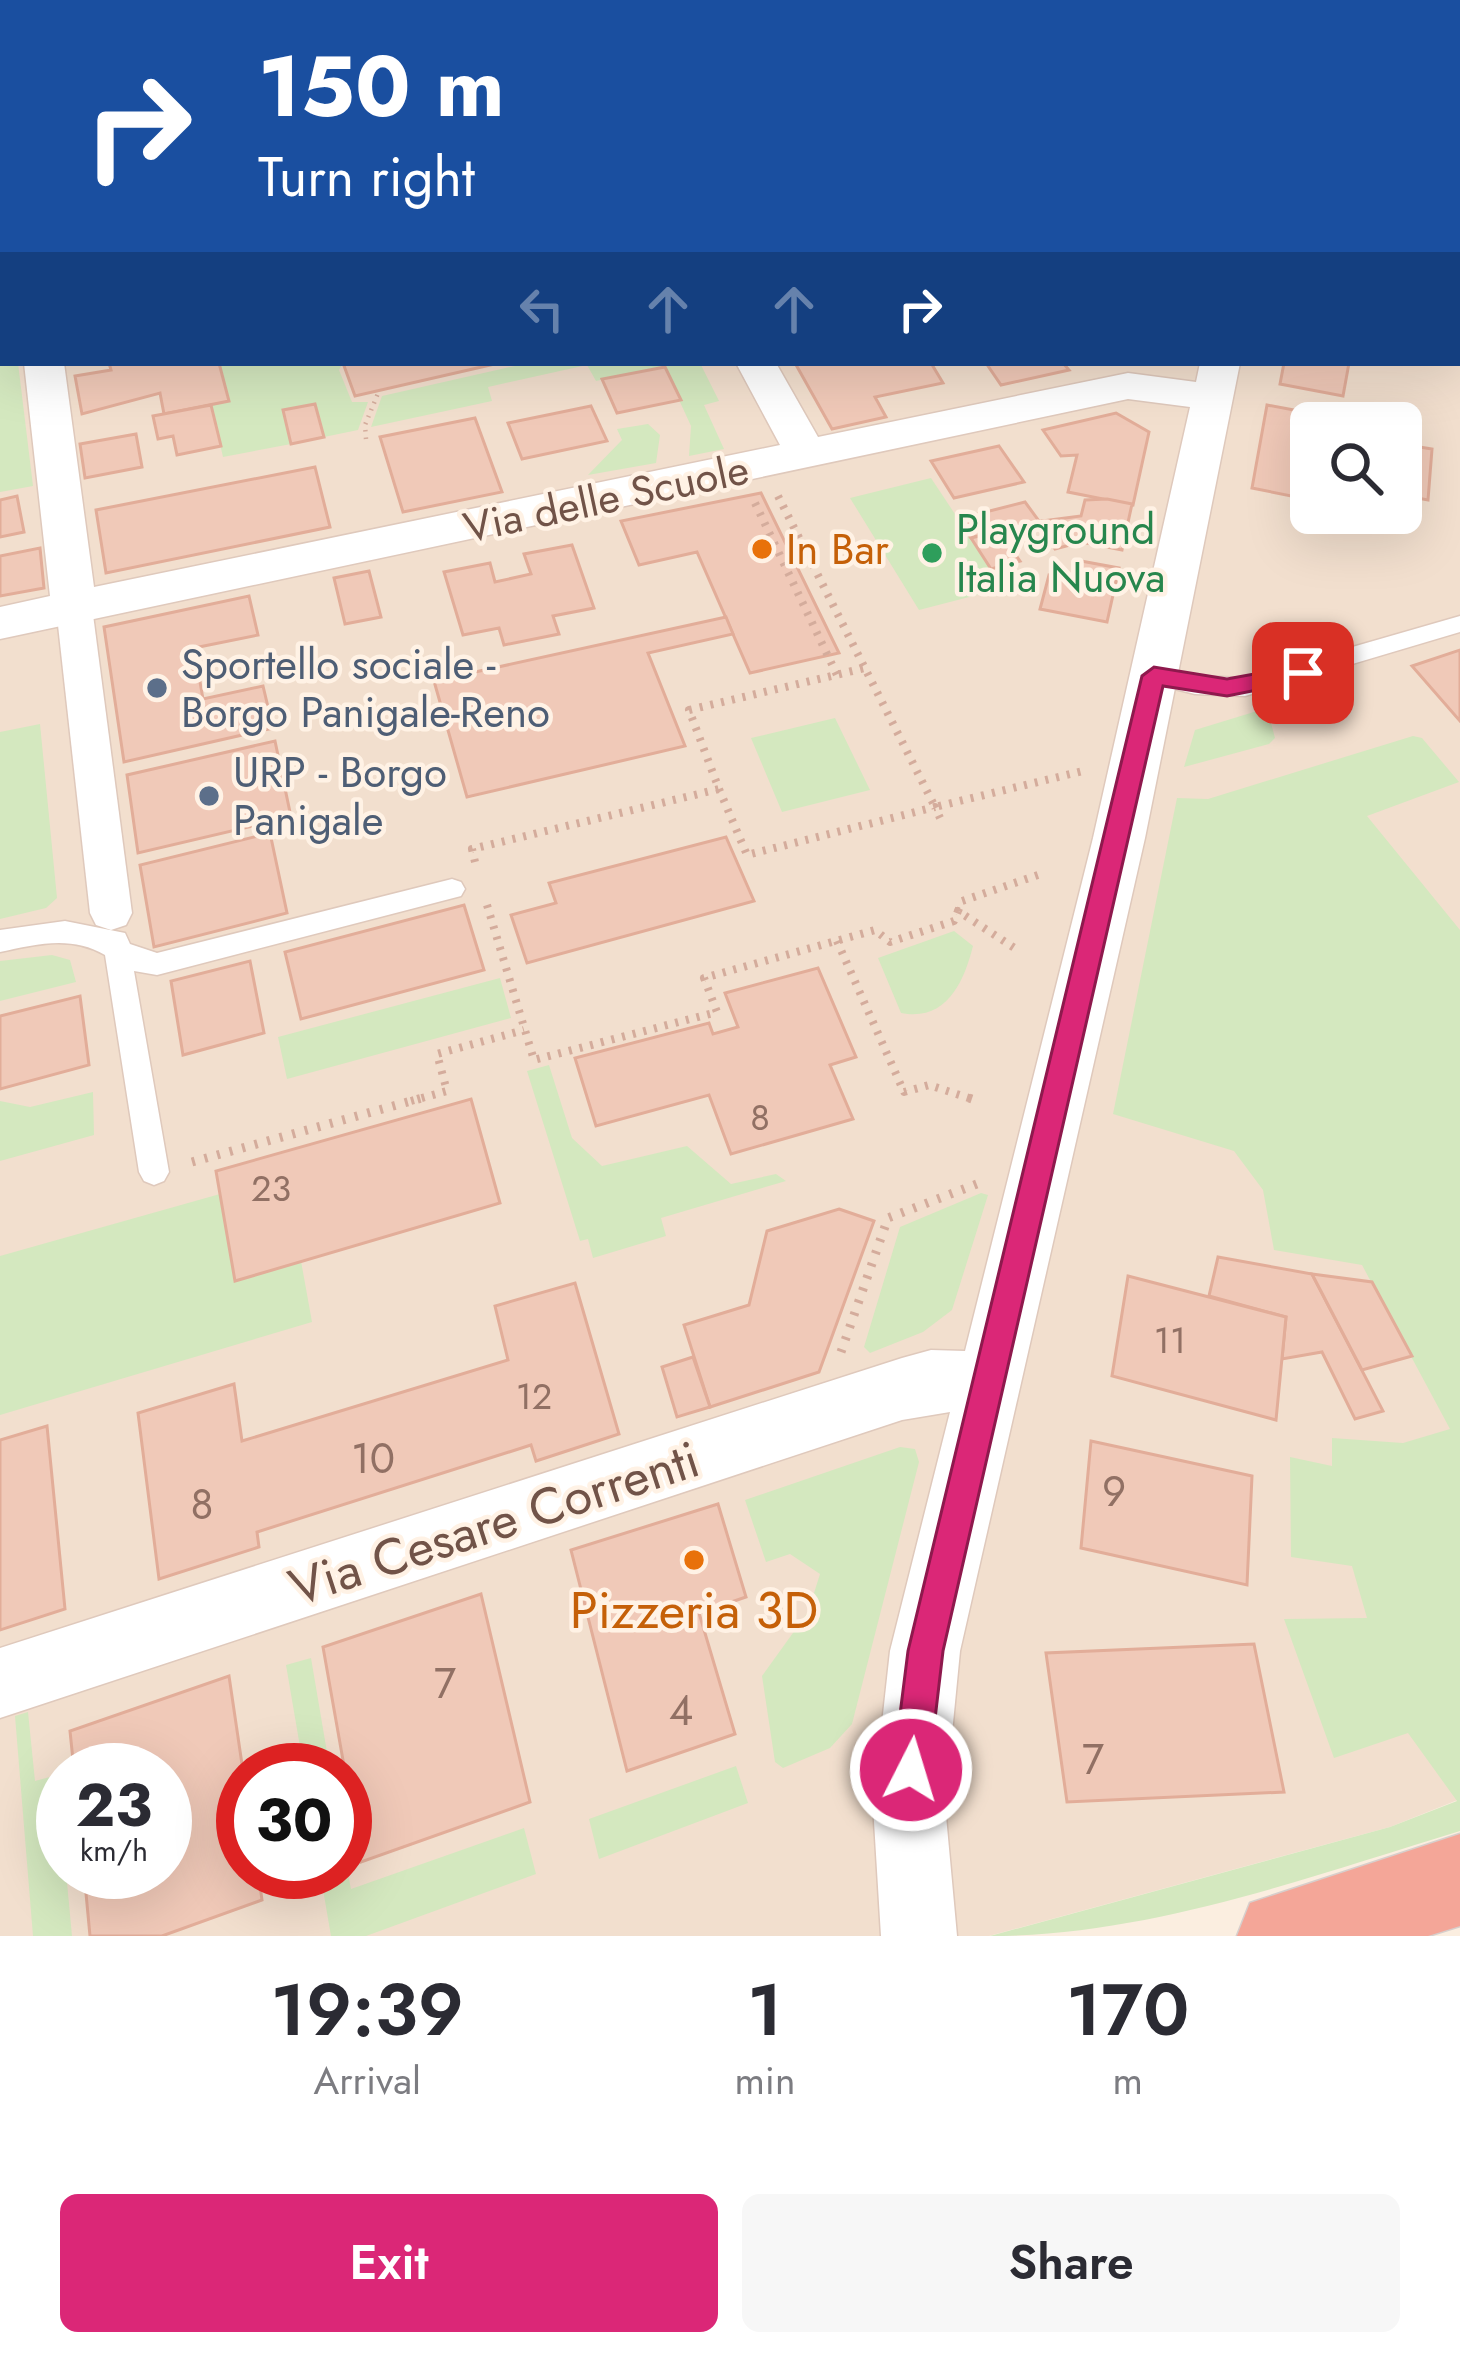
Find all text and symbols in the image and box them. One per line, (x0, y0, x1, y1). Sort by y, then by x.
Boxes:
text: 150 m (258, 26, 505, 148)
icon: right (60, 48, 216, 204)
text: Turn right (258, 138, 475, 216)
icon: left (509, 276, 575, 342)
icon: ahead (635, 276, 701, 342)
icon: ahead (761, 276, 827, 342)
icon: right (887, 276, 953, 342)
map controls (1290, 402, 1422, 534)
button: search (1290, 402, 1422, 534)
street label: Via delle Scuole (458, 439, 754, 558)
place label: Playground Italia Nuova (956, 499, 1166, 608)
place label: In Bar (786, 519, 890, 580)
marker: In Bar (749, 536, 775, 562)
marker: Playground Italia Nuova (919, 540, 945, 566)
pin (1252, 622, 1354, 724)
place label: Sportello sociale - Borgo Panigale-Reno (181, 634, 550, 743)
icon: arrive (1270, 640, 1336, 706)
marker: Sportello sociale - Borgo Panigale-Reno (144, 675, 170, 701)
place label: URP - Borgo Panigale (233, 742, 447, 851)
marker: URP - Borgo Panigale (196, 783, 222, 809)
house number: 8 (750, 1091, 770, 1143)
house number: 23 (251, 1162, 291, 1214)
house number: 11 (1154, 1314, 1186, 1366)
house number: 12 (516, 1370, 552, 1422)
street label: Via Cesare Correnti (280, 1422, 708, 1624)
house number: 10 (351, 1428, 395, 1489)
house number: 9 (1102, 1461, 1126, 1522)
house number: 8 (191, 1474, 213, 1535)
marker: Pizzeria 3D (681, 1547, 707, 1573)
place label: Pizzeria 3D (570, 1573, 818, 1647)
house number: 7 (434, 1653, 456, 1714)
house number: 4 (669, 1680, 693, 1741)
position arrow (848, 1707, 974, 1833)
house number: 7 (1082, 1729, 1104, 1790)
speed limit sign: 30 (216, 1743, 372, 1899)
text: 23 (76, 1762, 152, 1849)
text: km/h (80, 1829, 148, 1872)
text: 19:39 (271, 1958, 464, 2062)
text: 1 (747, 1958, 783, 2062)
text: 170 (1066, 1958, 1189, 2062)
text: Arrival (313, 2052, 421, 2109)
text: min (734, 2052, 795, 2109)
text: m (1112, 2052, 1143, 2109)
button: Exit (60, 2194, 718, 2332)
button: Share (742, 2194, 1400, 2332)

